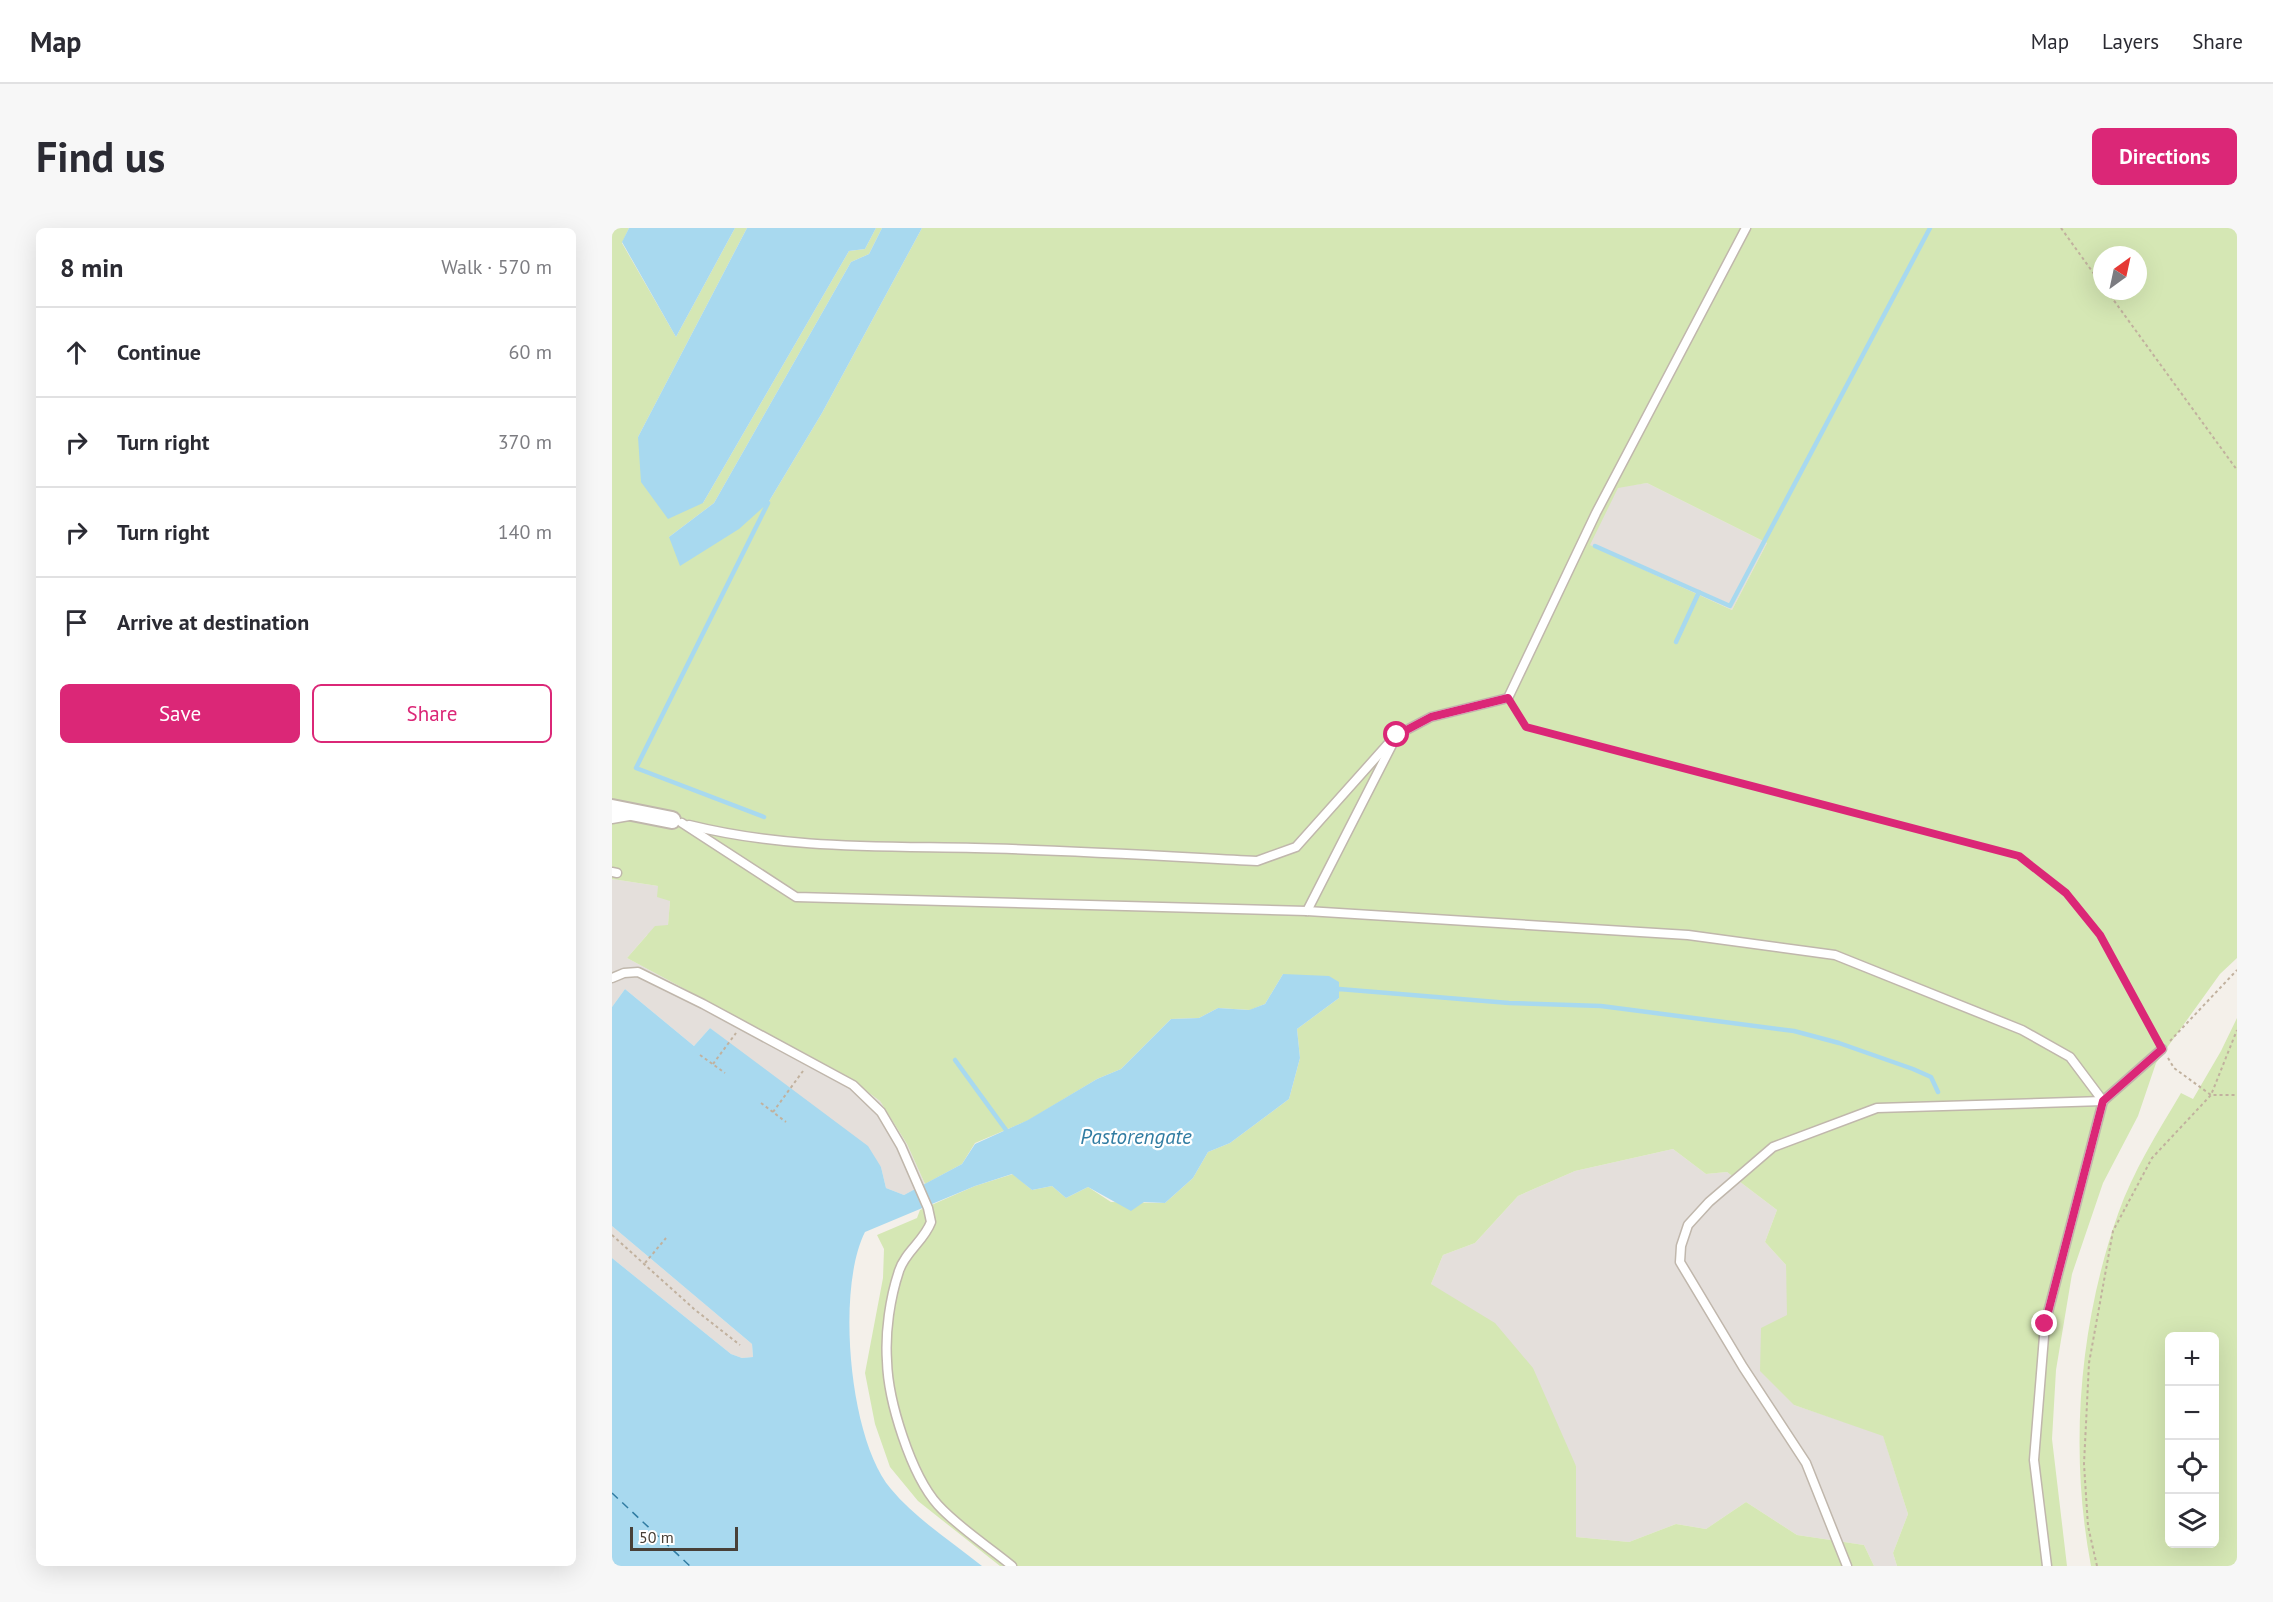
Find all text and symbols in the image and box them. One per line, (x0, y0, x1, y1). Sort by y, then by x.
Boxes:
text: Map (30, 23, 81, 60)
text: Map (2031, 28, 2069, 55)
text: Layers (2102, 28, 2159, 55)
text: Share (2192, 28, 2243, 55)
button: Directions (2092, 128, 2237, 185)
text: Find us (36, 129, 165, 184)
north arrow (2093, 246, 2147, 300)
text: 8 min (60, 251, 123, 284)
text: Walk · 570 m (441, 254, 552, 280)
icon: ahead (60, 336, 93, 369)
text: Continue (117, 338, 201, 366)
text: 60 m (509, 339, 552, 365)
icon: right (60, 426, 93, 459)
text: Turn right (117, 428, 209, 456)
text: 370 m (498, 429, 552, 455)
icon: right (60, 516, 93, 549)
text: Turn right (117, 518, 209, 546)
text: 140 m (498, 519, 552, 545)
icon: arrive (60, 606, 93, 639)
text: Arrive at destination (117, 608, 309, 636)
button: Save (60, 684, 300, 743)
button: Share (312, 684, 552, 743)
route start (1383, 721, 1409, 747)
water label: Pastorengate (1080, 1123, 1192, 1150)
route end (2031, 1310, 2057, 1336)
map controls (2165, 1332, 2219, 1548)
button: + (2165, 1332, 2219, 1386)
button: − (2165, 1386, 2219, 1440)
button: locate (2165, 1440, 2219, 1494)
button: layers (2165, 1494, 2219, 1548)
scale bar (630, 1524, 738, 1552)
text: 50 m (639, 1527, 674, 1547)

